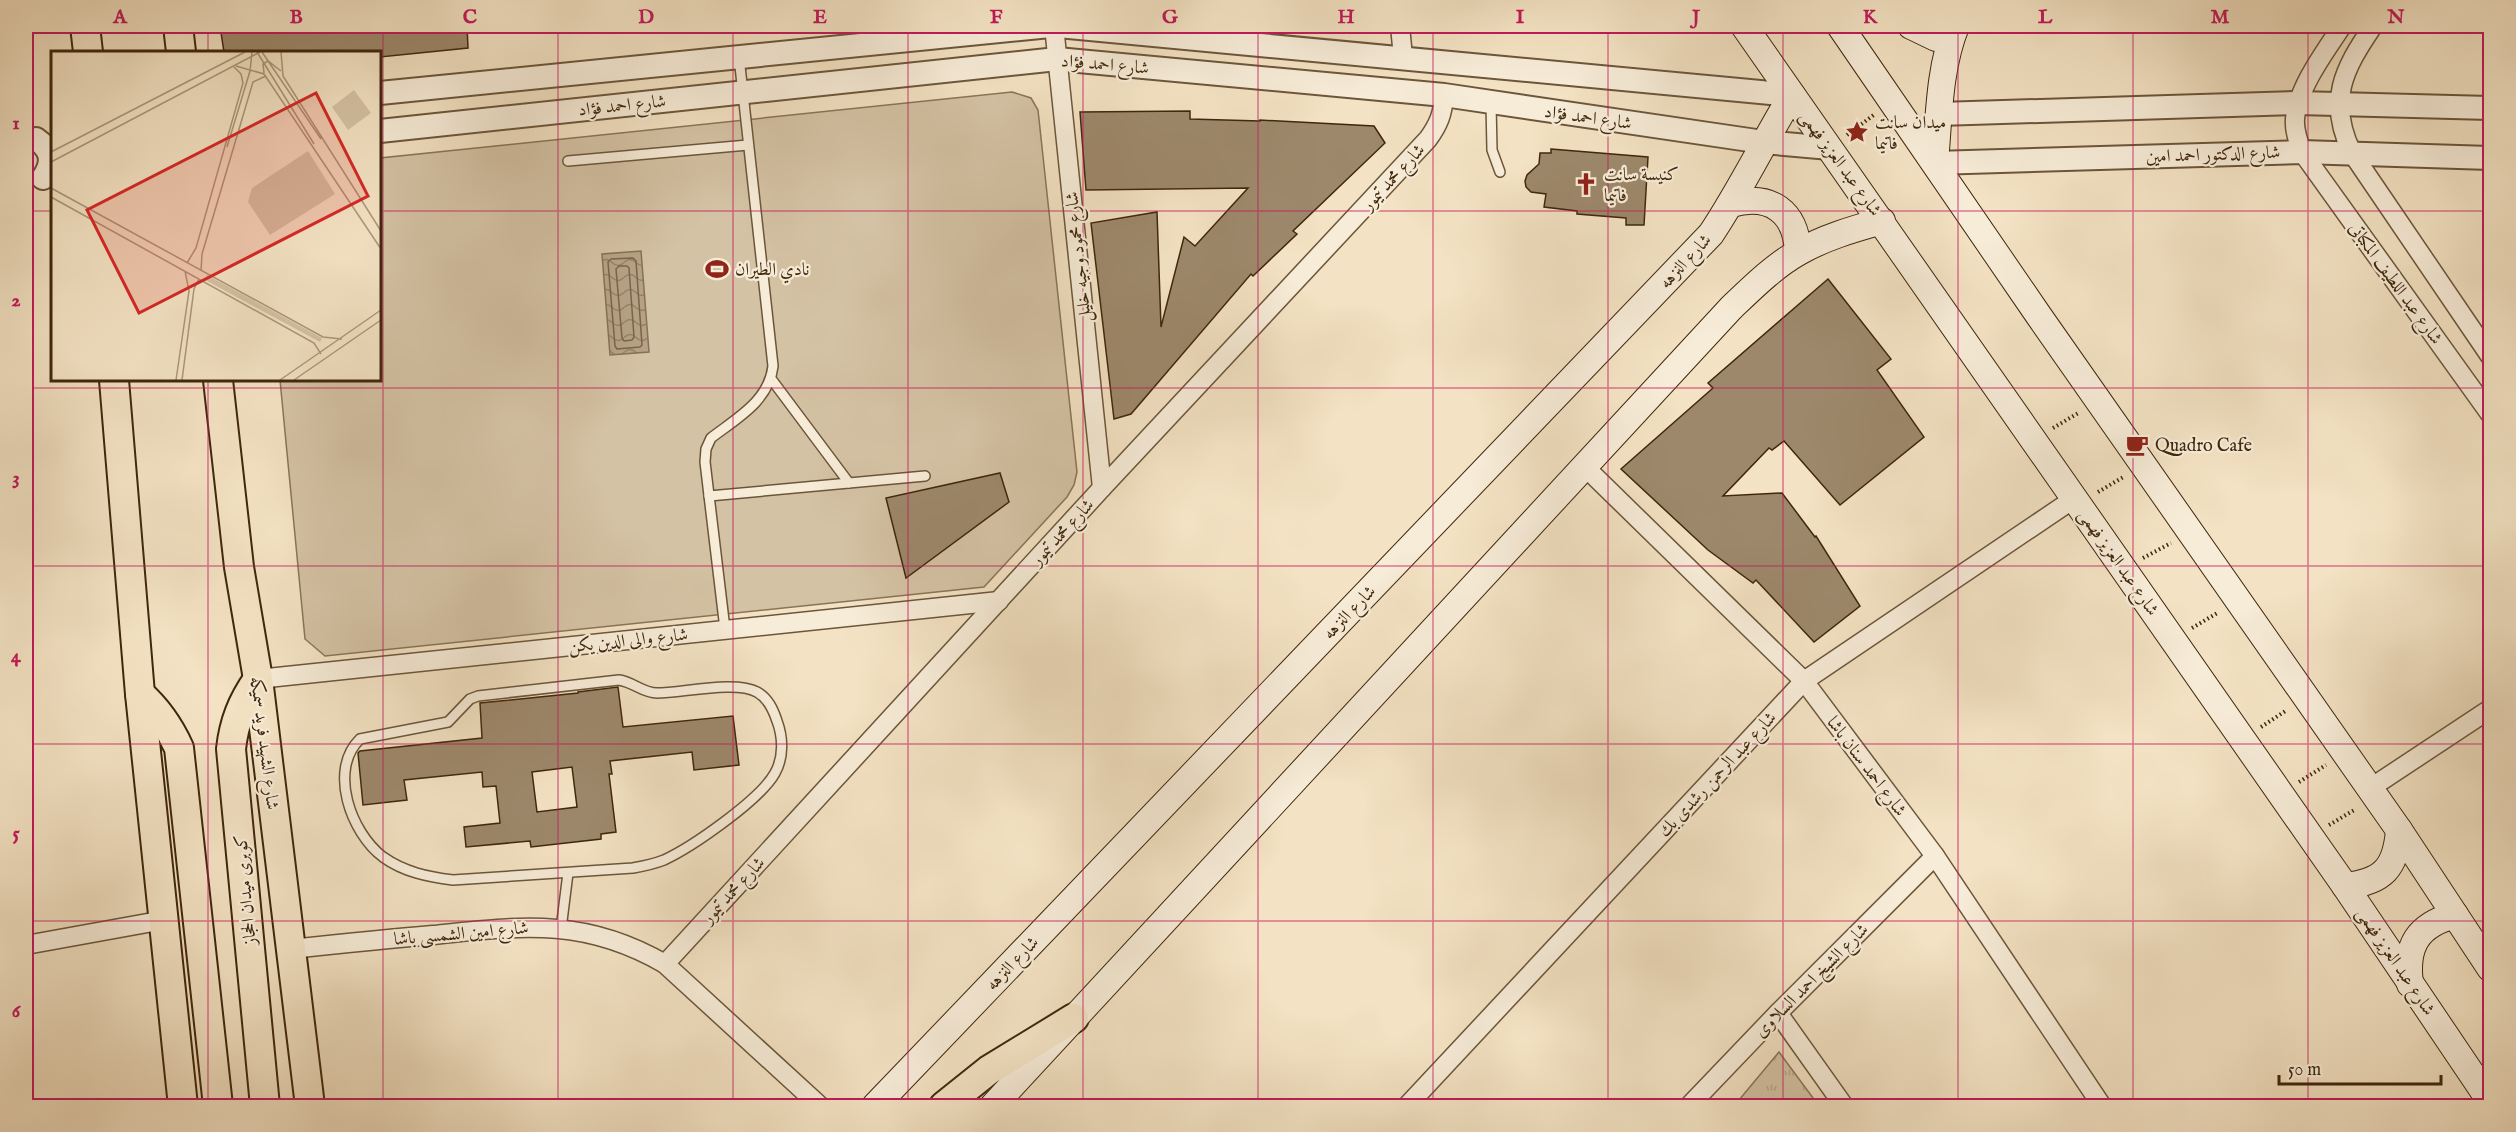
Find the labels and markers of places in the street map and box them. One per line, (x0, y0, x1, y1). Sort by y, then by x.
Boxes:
place label: ميدان سانت فاتيما (1875, 112, 1946, 156)
place icon: ميدان سانت فاتيما (1844, 119, 1870, 145)
place label: كنيسة سانت فاتيما (1604, 164, 1679, 208)
church icon: كنيسة سانت فاتيما (1573, 171, 1599, 197)
sports icon: نادي الطيران (704, 256, 730, 282)
place label: نادي الطيران (735, 259, 809, 284)
cafe icon: Quadro Cafe (2124, 432, 2150, 458)
place label: Quadro Cafe (2155, 435, 2252, 458)

